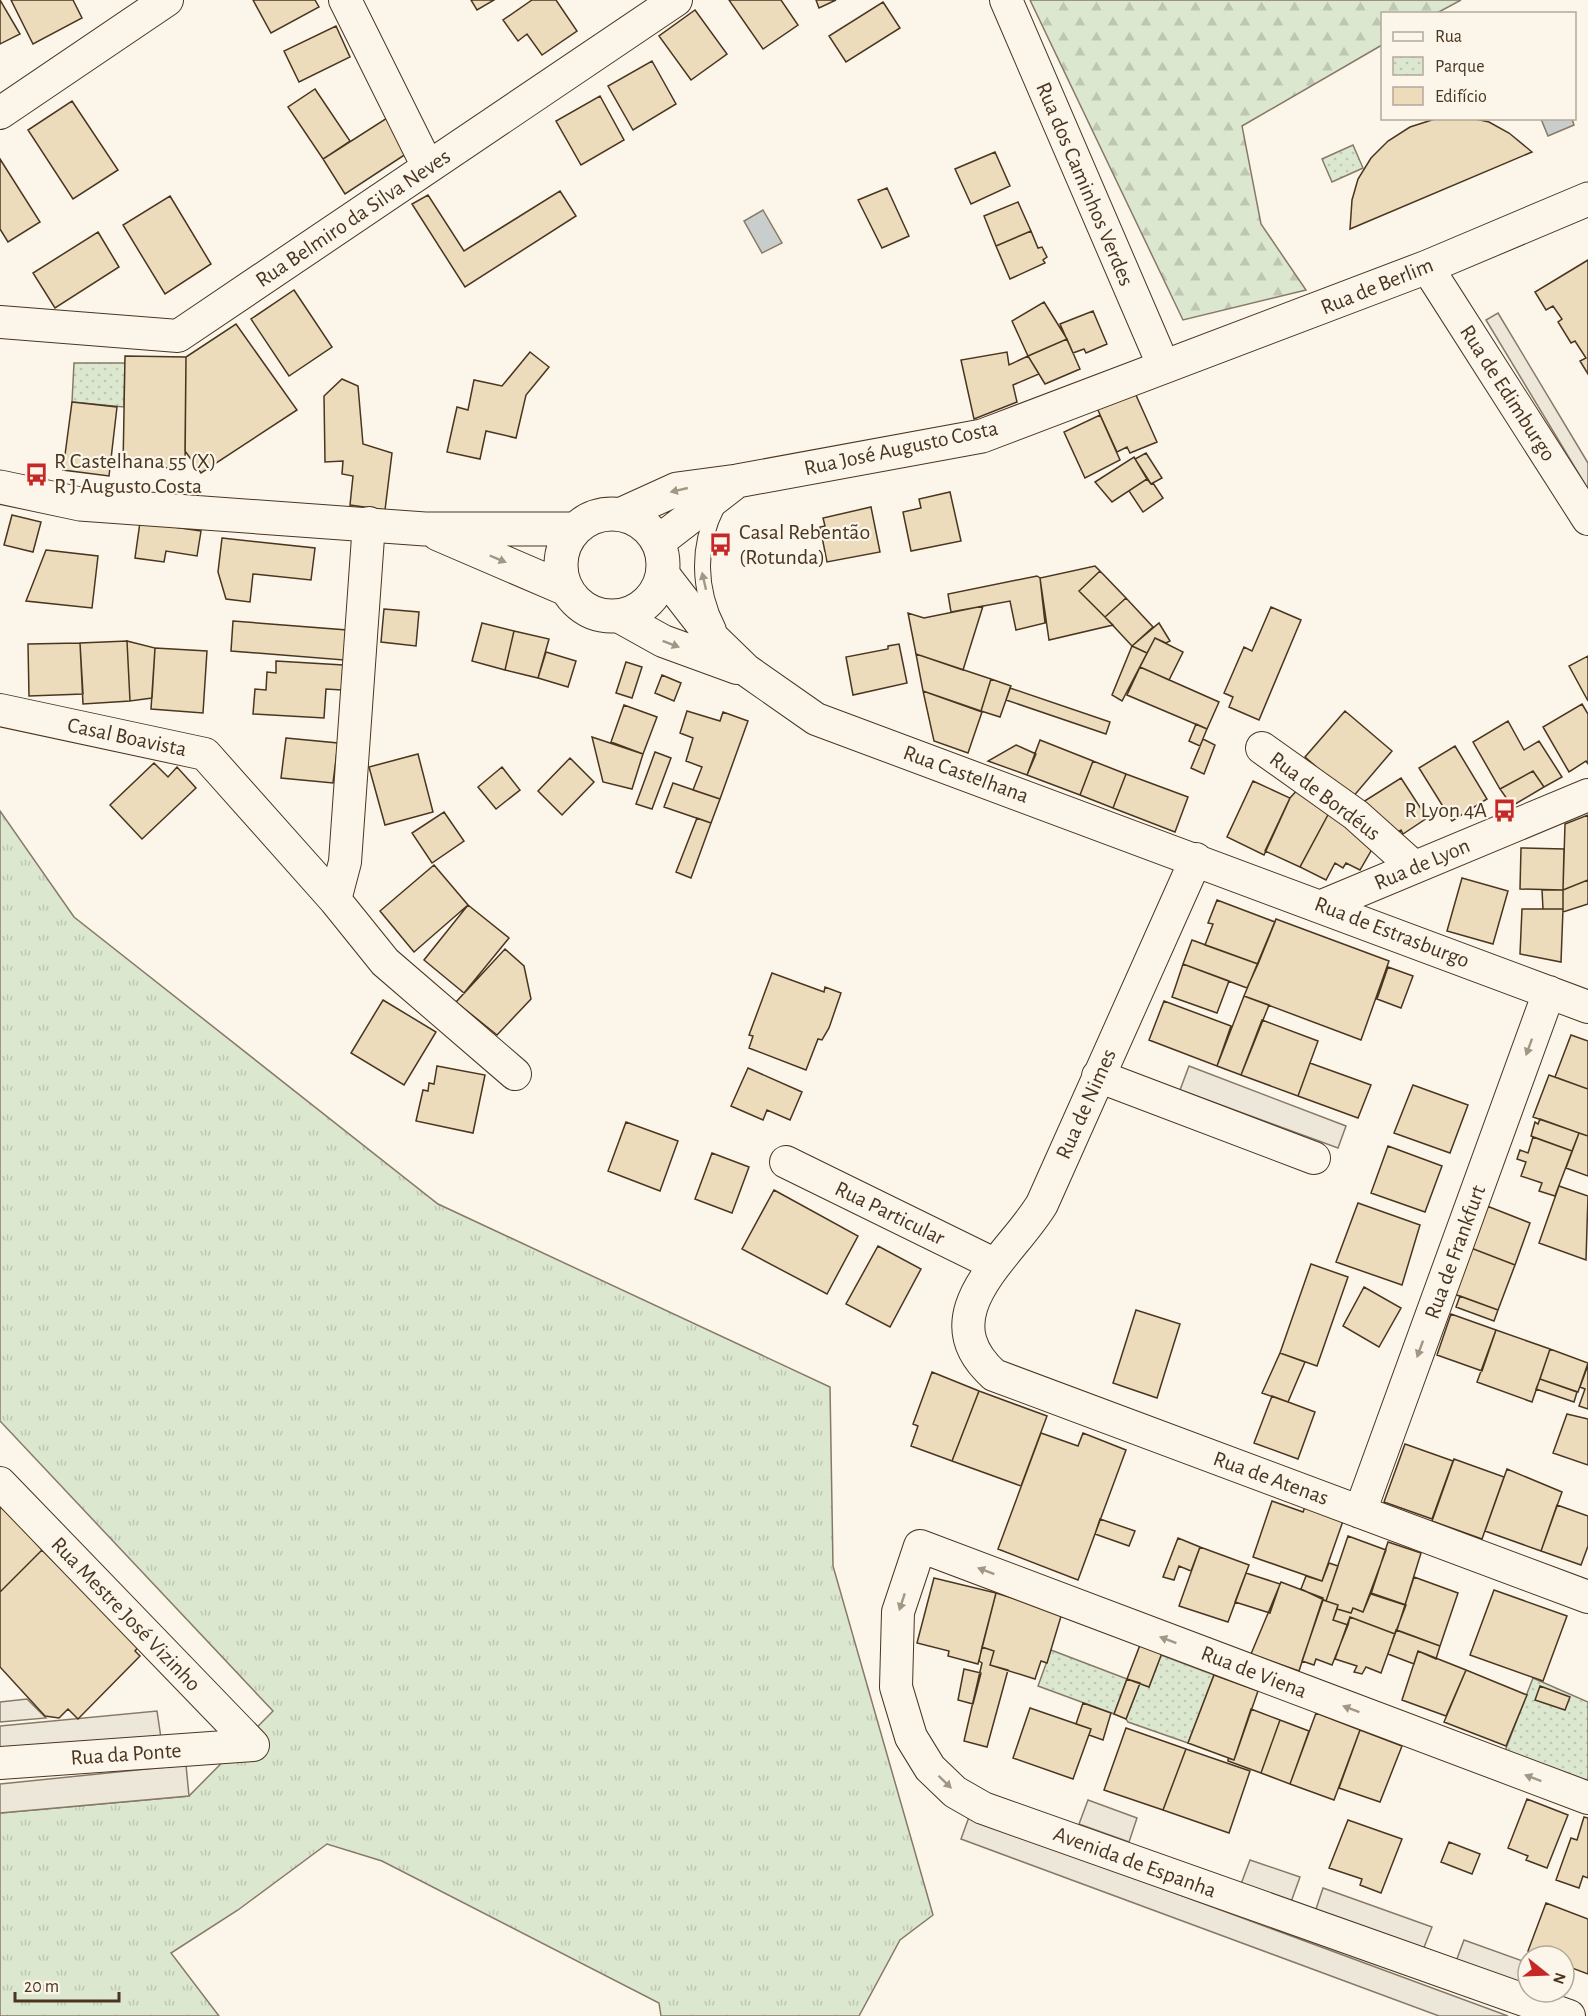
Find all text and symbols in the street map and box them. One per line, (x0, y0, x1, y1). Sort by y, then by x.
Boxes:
legend (1381, 12, 1576, 120)
text: Rua (1435, 28, 1462, 46)
text: Parque (1435, 58, 1484, 76)
street label: Rua dos Caminhos Verdes (1032, 79, 1138, 289)
text: Edifício (1435, 88, 1487, 106)
street label: Rua Belmiro da Silva Neves (252, 145, 454, 291)
street label: Rua de Berlim (1318, 253, 1436, 319)
street label: Rua de Edimburgo (1456, 321, 1560, 465)
street label: Rua José Augusto Costa (802, 417, 1000, 479)
place label: R Castelhana 55 (X) R J Augusto Costa (54, 450, 217, 497)
bus stop icon: R Castelhana 55 (X) R J Augusto Costa (23, 461, 49, 487)
one-way arrow (670, 485, 688, 495)
place label: Casal Rebentão (Rotunda) (739, 521, 870, 568)
bus stop icon: Casal Rebentão (Rotunda) (708, 532, 734, 558)
one-way arrow (490, 555, 507, 564)
one-way arrow (698, 572, 708, 590)
one-way arrow (663, 639, 681, 649)
street label: Casal Boavista (65, 714, 189, 760)
street label: Rua Castelhana (900, 741, 1032, 807)
street label: Rua de Bordéus (1266, 747, 1384, 845)
bus stop icon: R Lyon 4A (1492, 797, 1518, 823)
place label: R Lyon 4A (1405, 799, 1487, 821)
street label: Rua de Lyon (1371, 834, 1473, 894)
street label: Rua de Estrasburgo (1312, 892, 1472, 972)
one-way arrow (1524, 1038, 1533, 1056)
street label: Rua de Nimes (1052, 1046, 1120, 1162)
street label: Rua Particular (832, 1177, 948, 1249)
street label: Rua de Frankfurt (1421, 1182, 1489, 1322)
one-way arrow (1414, 1340, 1424, 1358)
street label: Rua de Atenas (1211, 1447, 1331, 1509)
street label: Rua Mestre José Vizinho (47, 1533, 205, 1695)
one-way arrow (977, 1566, 995, 1576)
one-way arrow (896, 1593, 906, 1611)
one-way arrow (1159, 1635, 1177, 1645)
street label: Rua de Viena (1198, 1642, 1310, 1702)
one-way arrow (1342, 1703, 1360, 1713)
street label: Rua da Ponte (70, 1739, 182, 1769)
one-way arrow (1524, 1772, 1542, 1782)
one-way arrow (938, 1775, 953, 1789)
street label: Avenida de Espanha (1051, 1822, 1219, 1902)
north arrow (1516, 1944, 1576, 2004)
scale bar (15, 1965, 118, 2003)
text: N (1550, 1971, 1569, 1986)
text: 20 m (24, 1978, 59, 1996)

